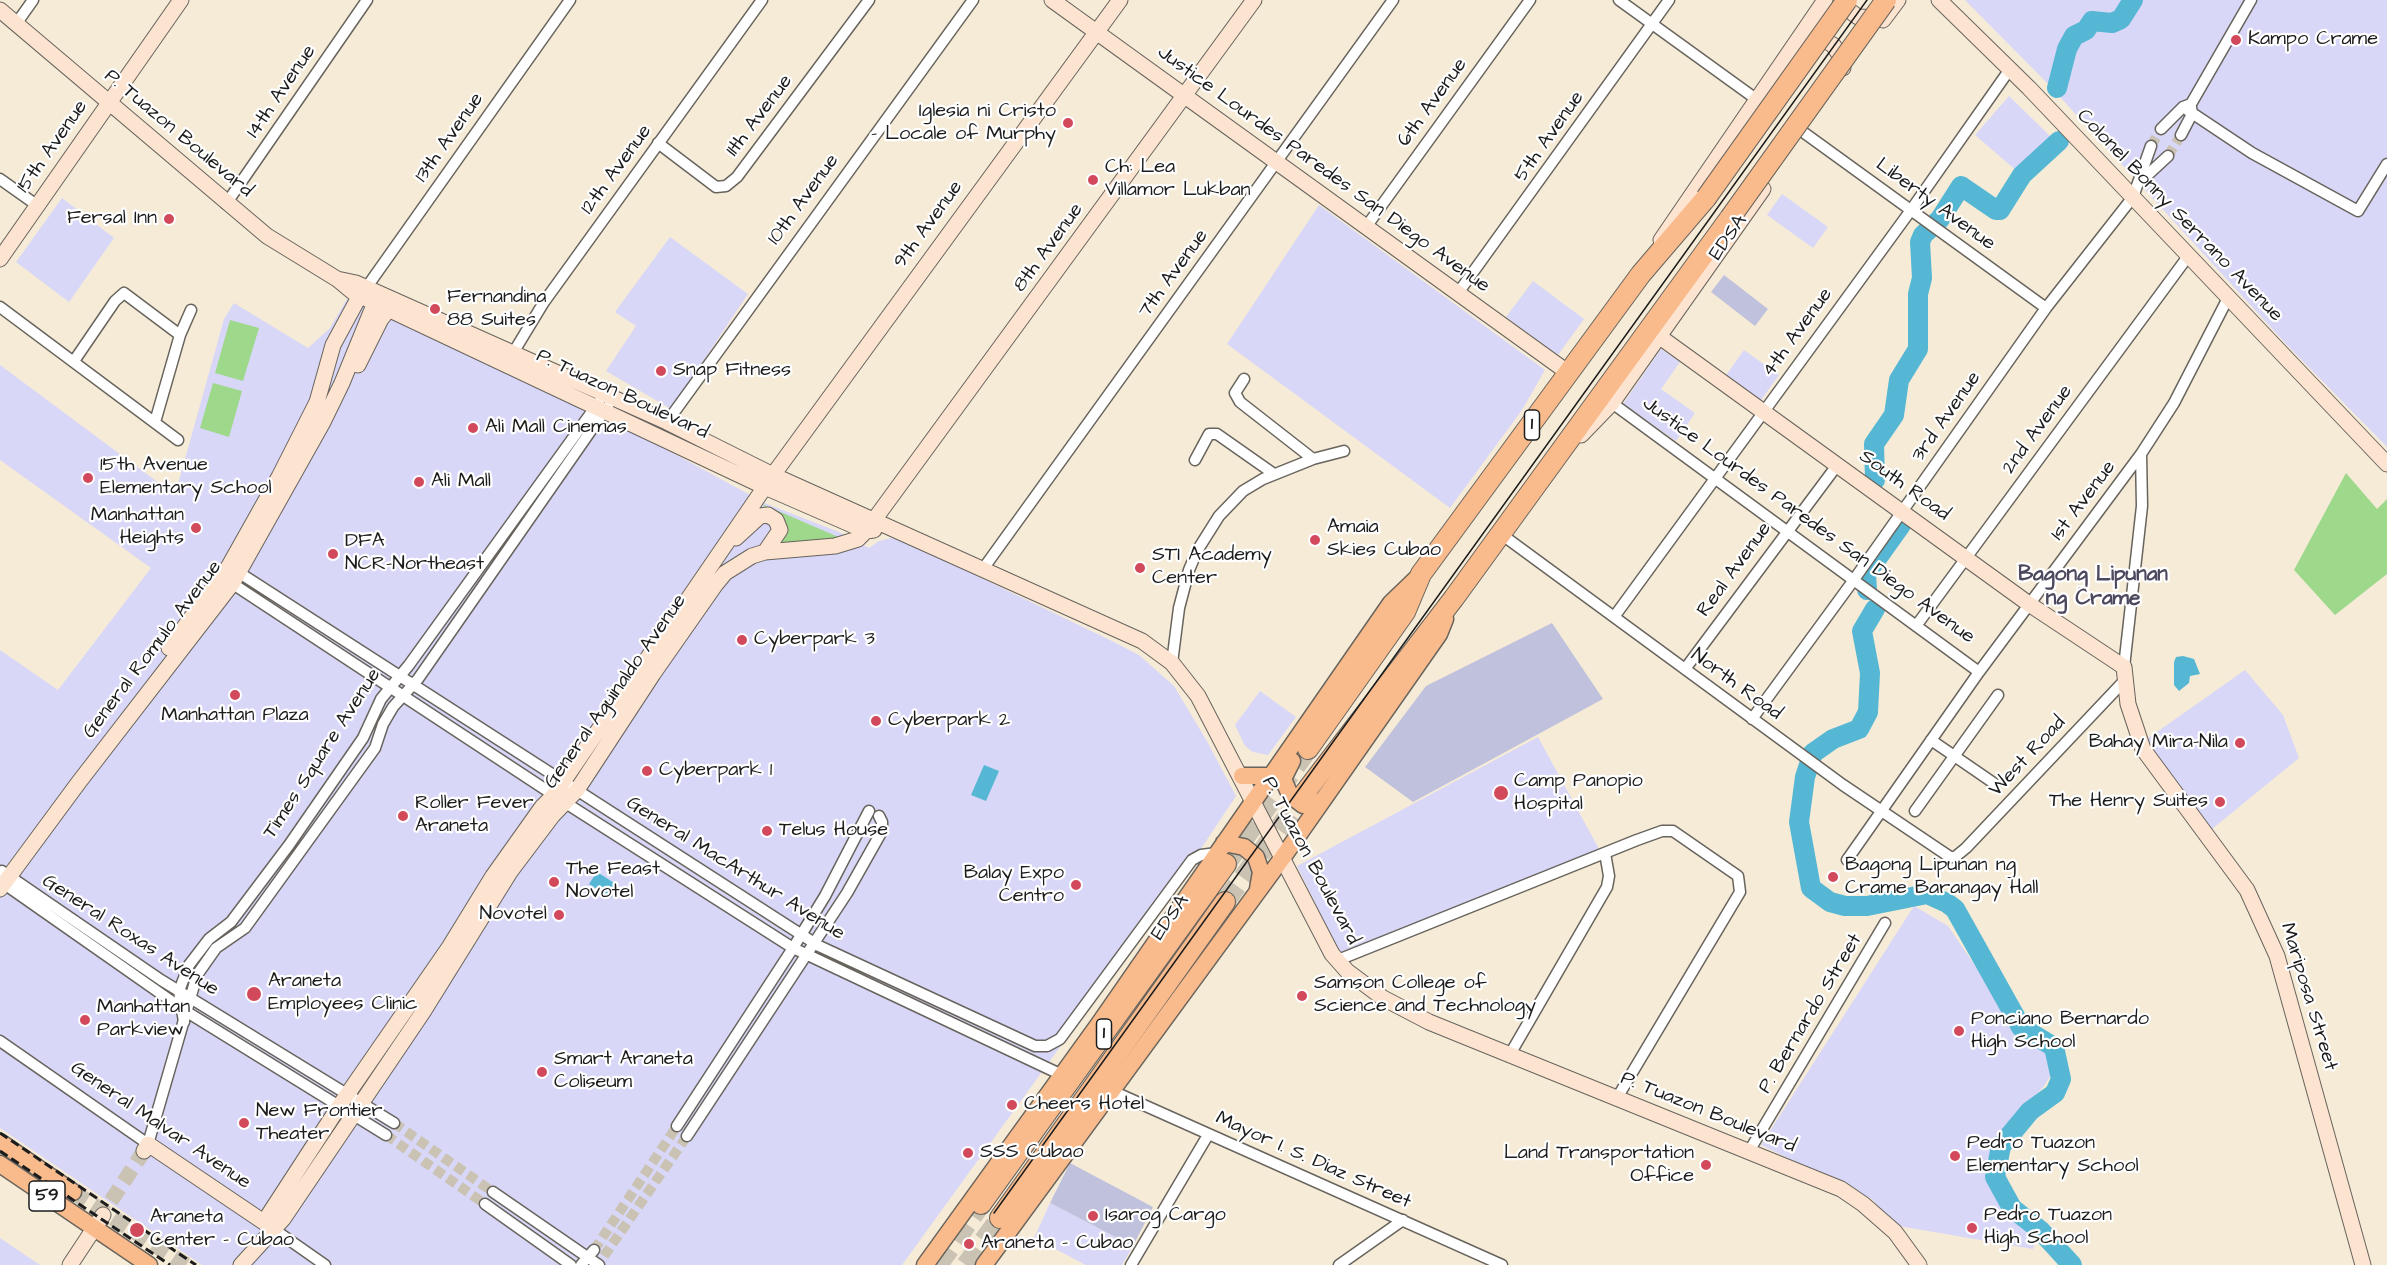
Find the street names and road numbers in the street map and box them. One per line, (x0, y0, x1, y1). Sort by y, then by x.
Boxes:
street label: 14th Avenue (242, 41, 322, 143)
street label: Justice Lourdes Paredes San Diego Avenue (1152, 41, 1494, 299)
street label: 6th Avenue (1393, 54, 1473, 152)
street label: P. Tuazon Boulevard (99, 65, 257, 203)
street label: 11th Avenue (722, 70, 798, 162)
street label: 5th Avenue (1510, 87, 1590, 187)
street label: 13th Avenue (410, 89, 490, 187)
street label: 15th Avenue (12, 96, 94, 198)
street label: Colonel Bonny Serrano Avenue (2071, 105, 2287, 327)
street label: 12th Avenue (576, 120, 658, 220)
street label: 10th Avenue (763, 150, 845, 250)
street label: Liberty Avenue (1871, 154, 1999, 256)
street label: 9th Avenue (889, 177, 969, 273)
street label: 8th Avenue (1009, 199, 1089, 297)
street label: EDSA (1705, 210, 1753, 266)
street label: 7th Avenue (1134, 225, 1214, 323)
street label: 4th Avenue (1758, 284, 1838, 382)
street label: P. Tuazon Boulevard (532, 345, 712, 445)
street label: 3rd Avenue (1907, 367, 1987, 467)
street label: 2nd Avenue (1998, 381, 2078, 479)
street label: Justice Lourdes Paredes San Diego Avenue (1637, 392, 1979, 650)
road number: 1 (1524, 410, 1540, 440)
street label: South Road (1854, 445, 1954, 527)
street label: 1st Avenue (2046, 456, 2122, 546)
street label: Real Avenue (1693, 518, 1777, 622)
street label: General Romulo Avenue (78, 556, 228, 744)
street label: General Aguinaldo Avenue (540, 590, 692, 794)
street label: North Road (1686, 644, 1786, 726)
street label: Times Square Avenue (259, 664, 387, 844)
street label: West Road (1985, 712, 2071, 802)
street label: P. Tuazon Boulevard (1256, 773, 1364, 949)
street label: General MacArthur Avenue (621, 792, 849, 946)
street label: General Roxas Avenue (37, 870, 223, 1002)
street label: EDSA (1147, 890, 1195, 946)
street label: Mariposa Street (2274, 920, 2342, 1074)
street label: P. Bernardo Street (1754, 930, 1868, 1098)
road number: 1 (1096, 1019, 1112, 1049)
street label: General Malvar Avenue (65, 1057, 255, 1195)
street label: P. Tuazon Boulevard (1617, 1067, 1799, 1159)
street label: Mayor I. S. Diaz Street (1212, 1107, 1414, 1215)
road number: 59 (29, 1181, 65, 1211)

